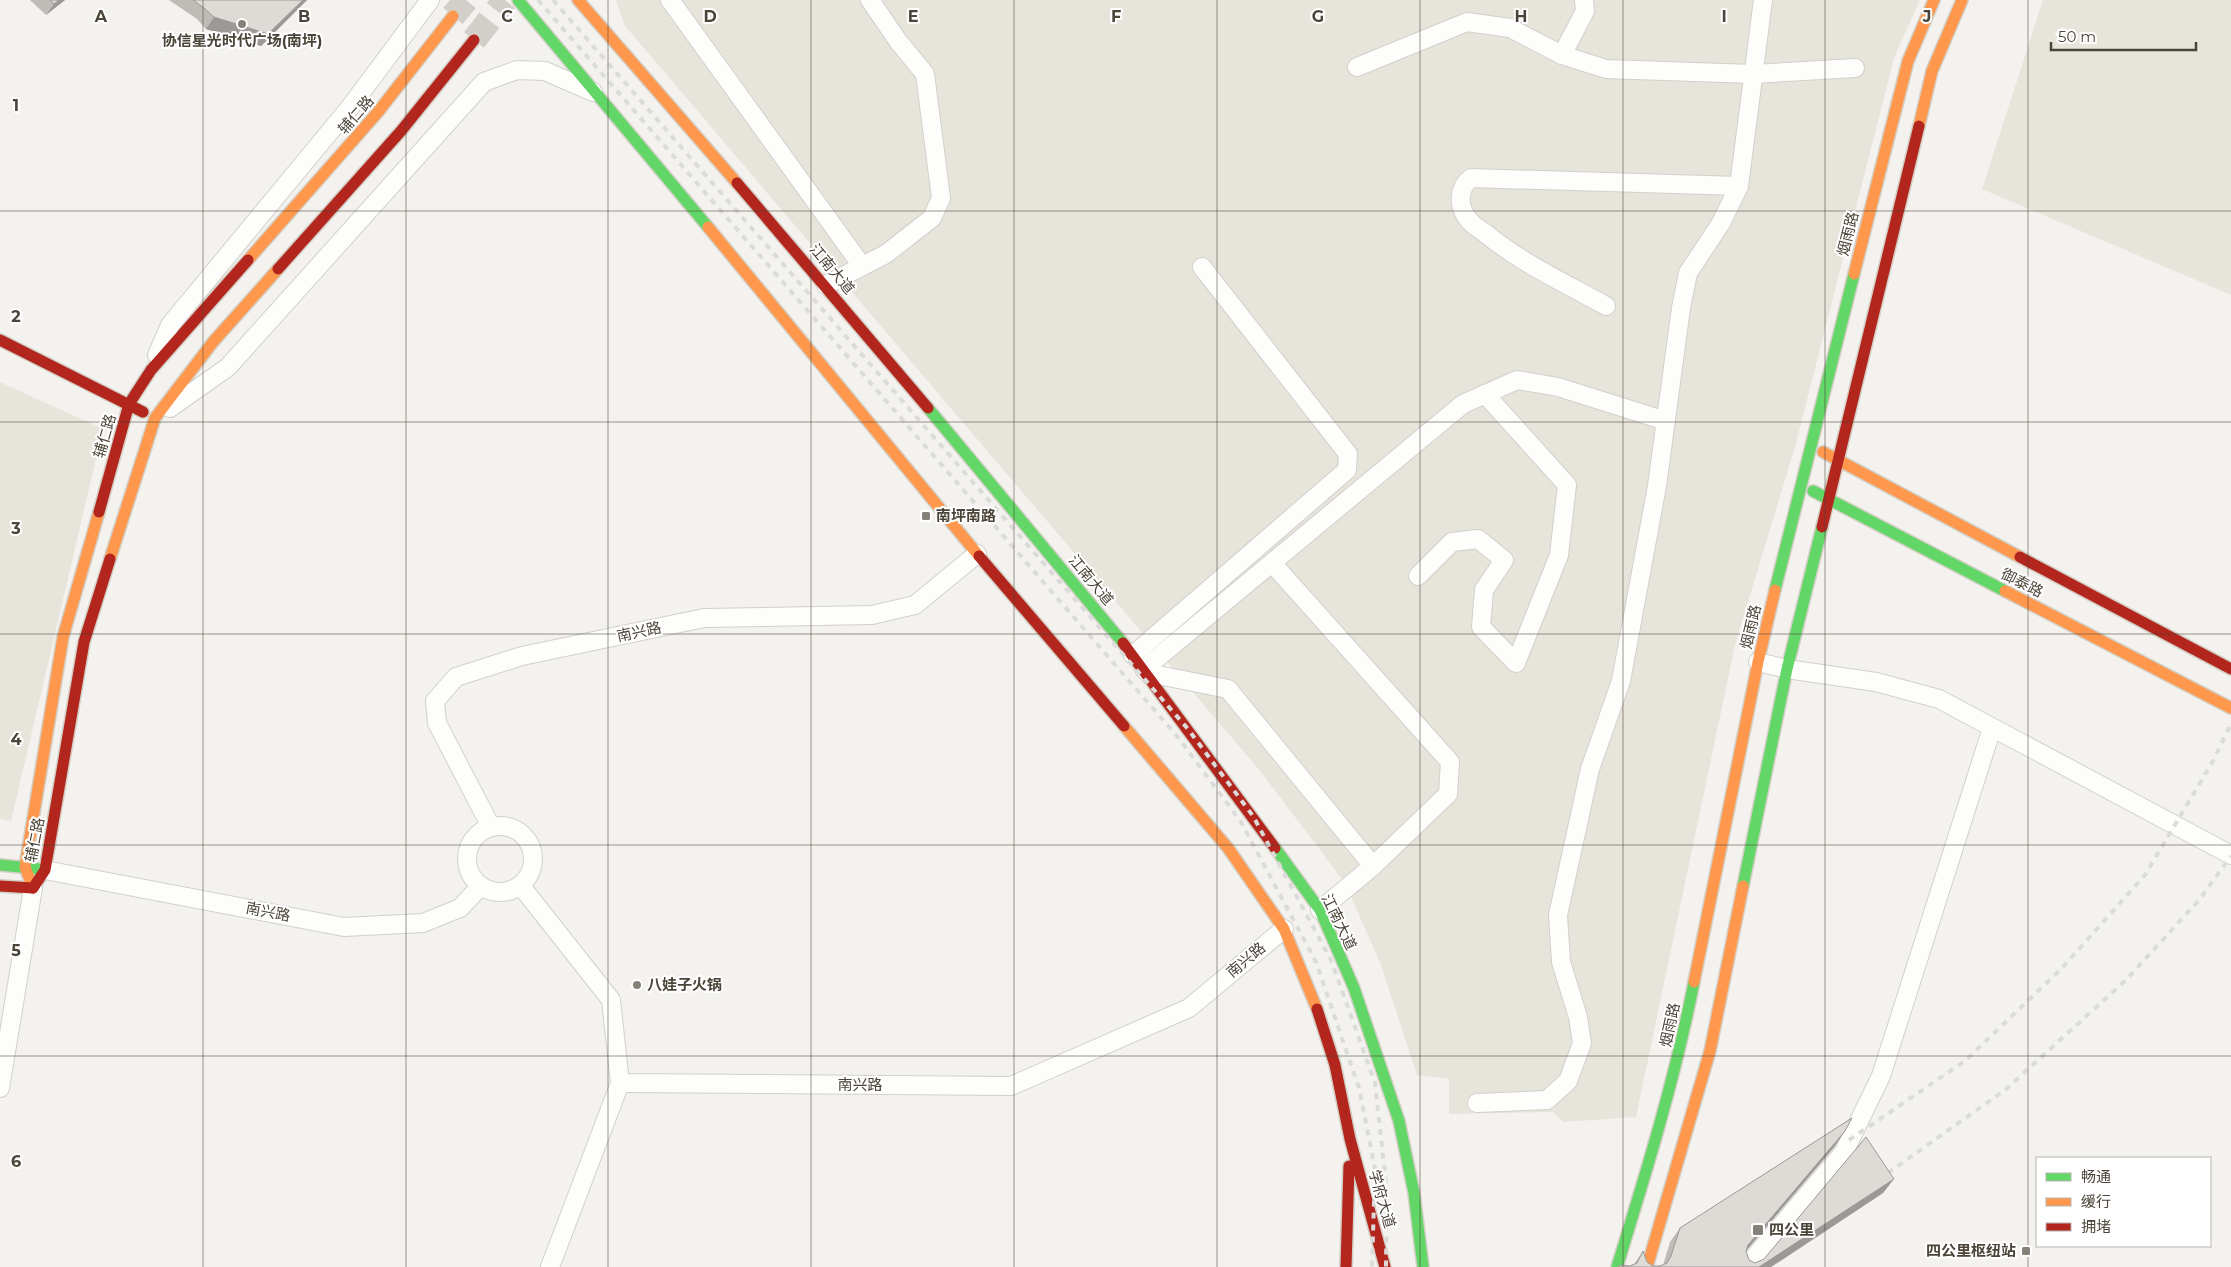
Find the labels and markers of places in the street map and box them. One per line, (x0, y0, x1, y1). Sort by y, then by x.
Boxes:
marker: 协信星光时代广场(南坪) (236, 18, 248, 30)
place label: 协信星光时代广场(南坪) (162, 31, 322, 50)
place label: 南坪南路 (936, 506, 996, 525)
marker: 南坪南路 (920, 510, 932, 522)
place label: 八娃子火锅 (647, 975, 722, 994)
marker: 八娃子火锅 (631, 979, 643, 991)
place label: 四公里 (1769, 1220, 1814, 1239)
marker: 四公里 (1751, 1223, 1765, 1237)
place label: 四公里枢纽站 (1926, 1241, 2016, 1260)
marker: 四公里枢纽站 (2020, 1245, 2032, 1257)

